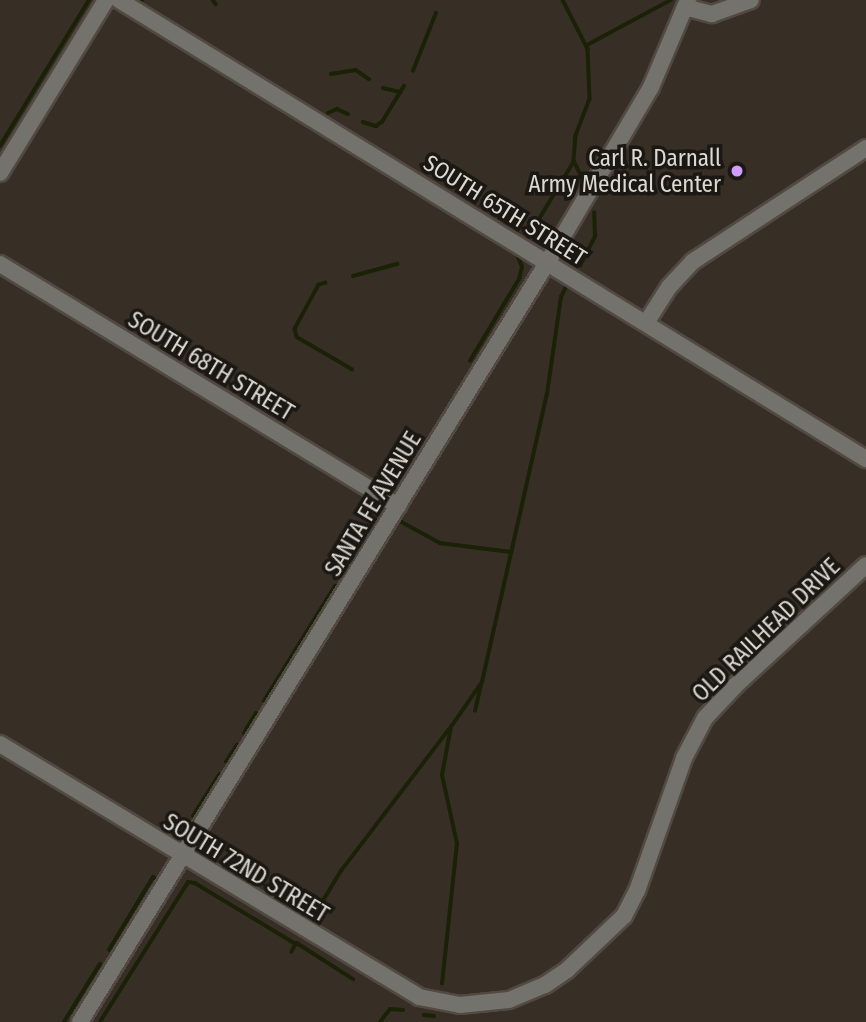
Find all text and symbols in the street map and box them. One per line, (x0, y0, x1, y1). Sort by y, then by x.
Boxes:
place label: Carl R. Darnall Army Medical Center (528, 144, 721, 198)
street label: SOUTH 65TH STREET (419, 149, 591, 271)
marker: Carl R. Darnall Army Medical Center (727, 161, 747, 181)
street label: SOUTH 68TH STREET (123, 306, 299, 426)
street label: SANTA FE AVENUE (319, 427, 427, 581)
street label: OLD RAILHEAD DRIVE (687, 553, 845, 707)
street label: SOUTH 72ND STREET (158, 808, 334, 928)

